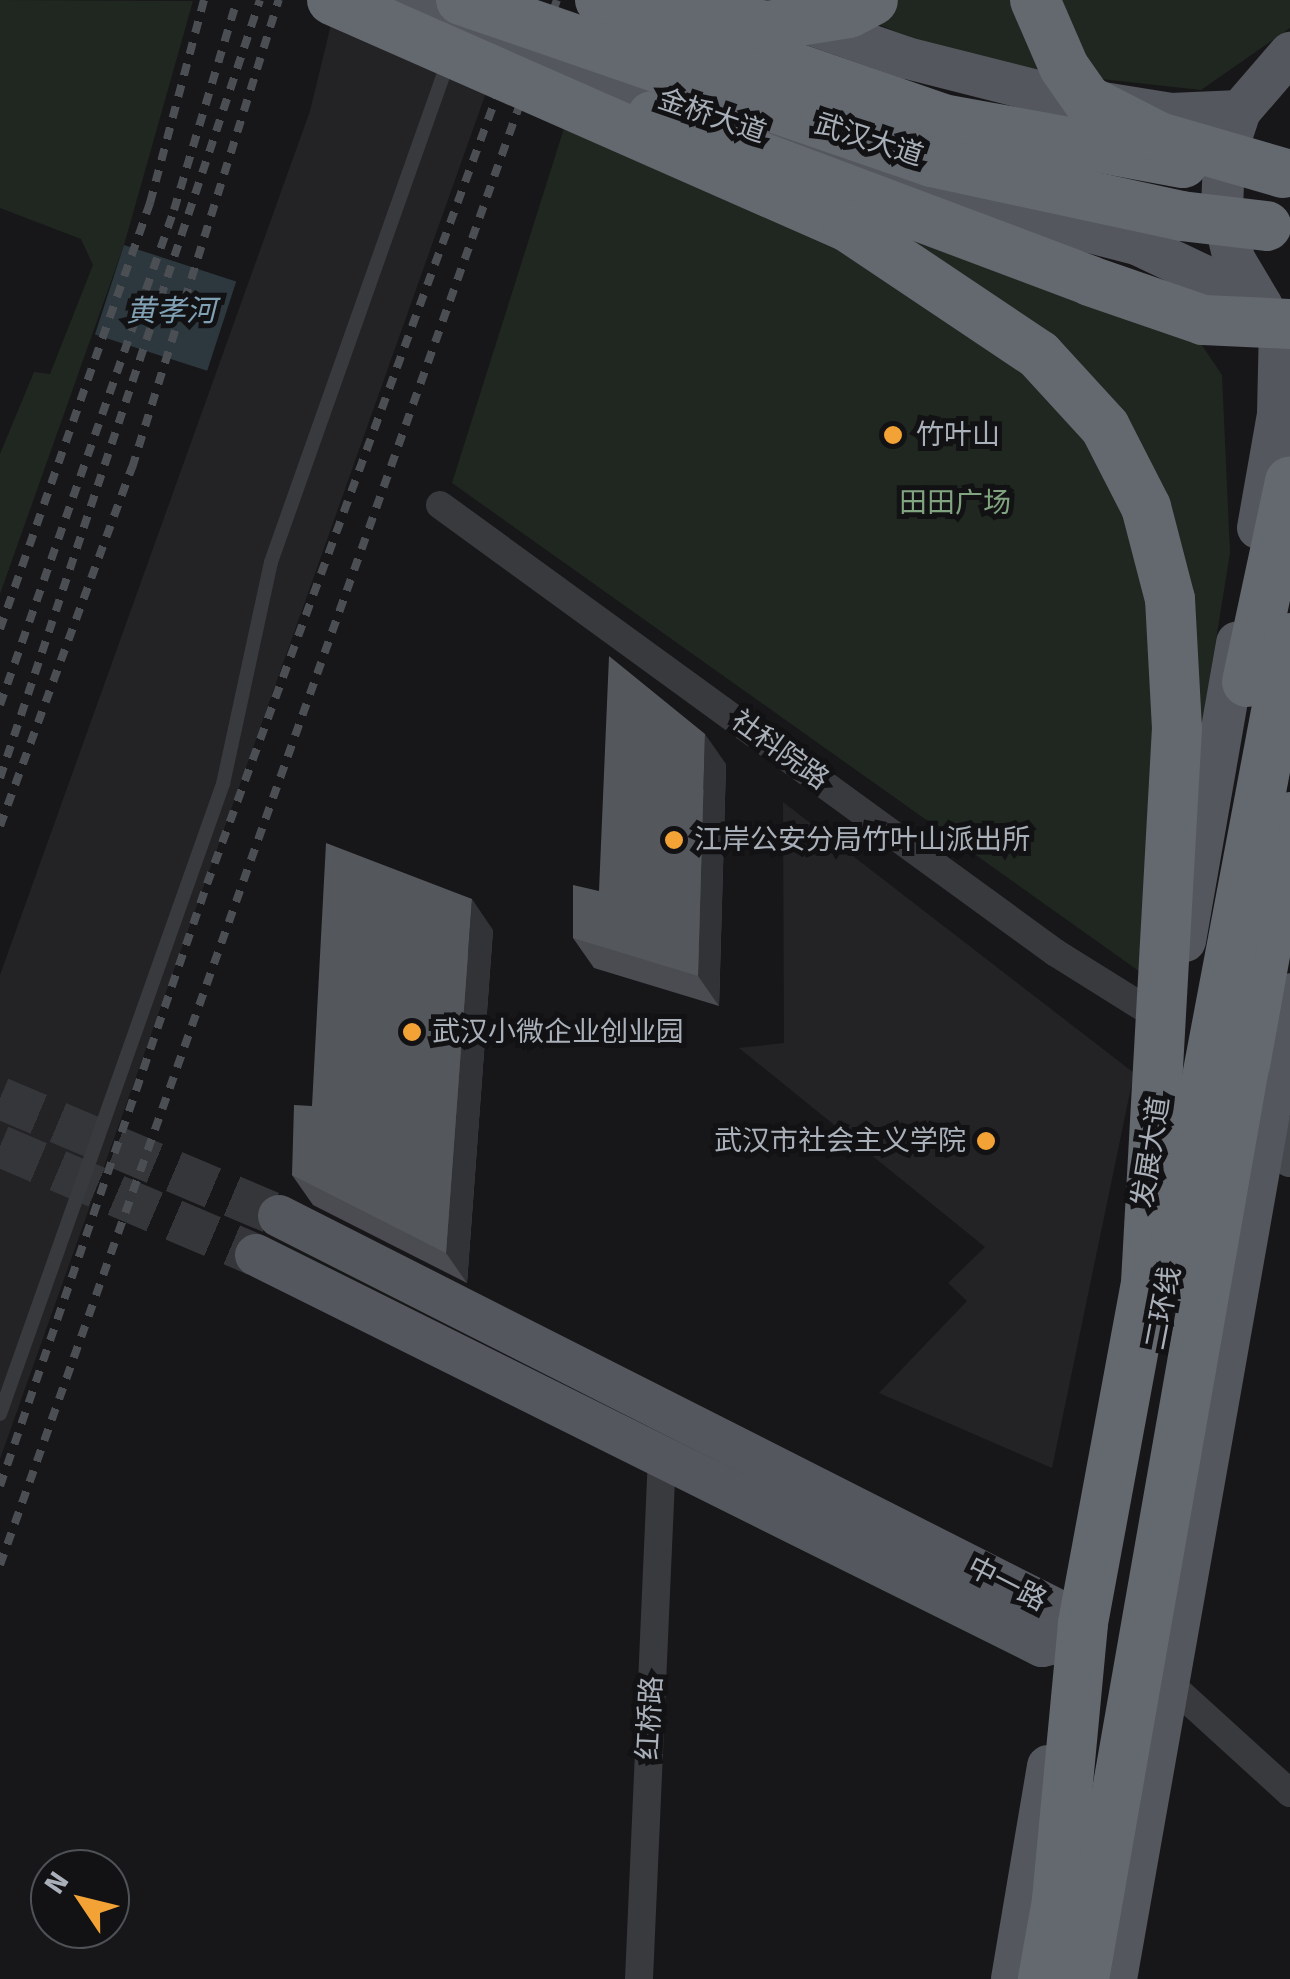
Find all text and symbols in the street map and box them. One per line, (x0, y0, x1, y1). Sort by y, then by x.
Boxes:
street label: 金桥大道 (654, 82, 770, 150)
street label: 武汉大道 (811, 107, 927, 173)
water label: 黄孝河 (126, 293, 216, 329)
place label: 竹叶山 (916, 418, 1000, 452)
marker: 竹叶山 (880, 422, 906, 448)
park label: 田田广场 (899, 486, 1011, 520)
street label: 社科院路 (725, 703, 835, 797)
place label: 江岸公安分局竹叶山派出所 (694, 823, 1030, 857)
marker: 江岸公安分局竹叶山派出所 (663, 829, 685, 851)
place label: 武汉小微企业创业园 (432, 1015, 684, 1049)
marker: 武汉小微企业创业园 (401, 1021, 423, 1043)
street label: 发展大道 (1126, 1094, 1176, 1210)
place label: 武汉市社会主义学院 (714, 1124, 966, 1158)
marker: 武汉市社会主义学院 (975, 1130, 997, 1152)
street label: 二环线 (1138, 1264, 1188, 1352)
street label: 中一路 (962, 1550, 1052, 1618)
street label: 红桥路 (631, 1675, 669, 1761)
north arrow (30, 1849, 130, 1949)
text: N (38, 1866, 75, 1900)

